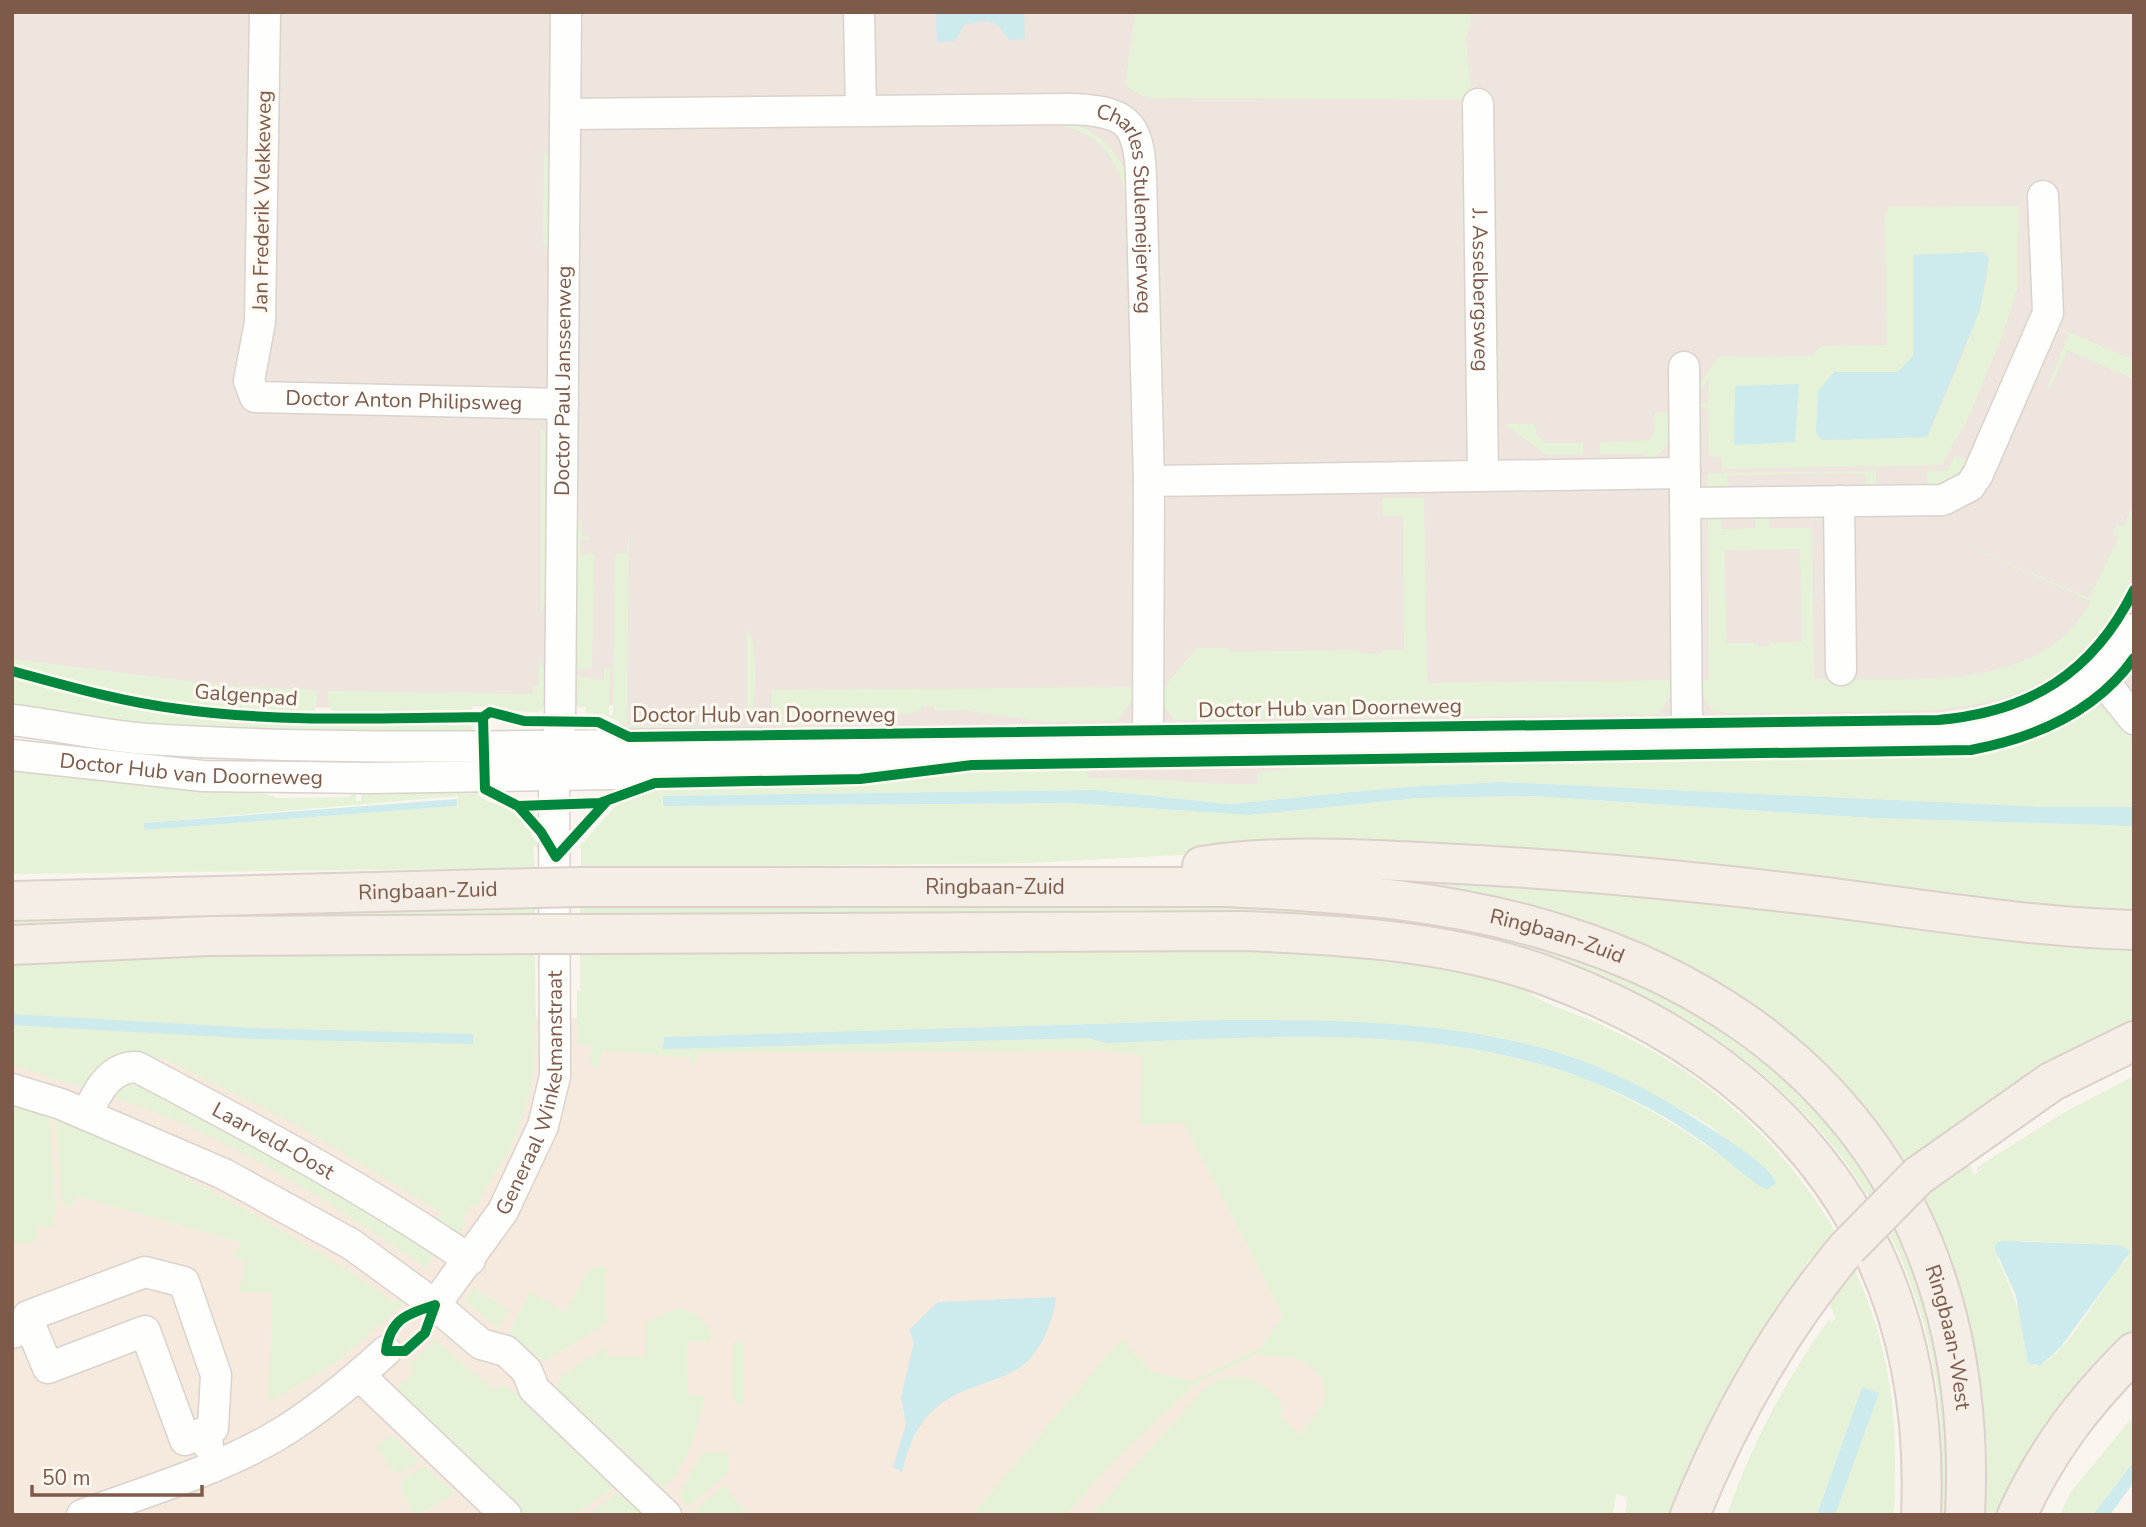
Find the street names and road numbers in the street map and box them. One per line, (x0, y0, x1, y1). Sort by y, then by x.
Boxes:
street label: Jan Frederik Vlekkeweg (246, 90, 278, 313)
street label: Charles Stulemeijerweg (1094, 97, 1159, 314)
street label: J. Asselbergsweg (1465, 207, 1496, 372)
street label: Doctor Paul Janssenweg (548, 265, 578, 496)
street label: Doctor Anton Philipsweg (285, 384, 523, 417)
street label: Galgenpad (193, 677, 299, 713)
street label: Doctor Hub van Doorneweg (1198, 692, 1462, 724)
street label: Doctor Hub van Doorneweg (632, 701, 896, 729)
street label: Doctor Hub van Doorneweg (58, 746, 323, 791)
street label: Ringbaan-Zuid (925, 873, 1065, 901)
street label: Ringbaan-Zuid (358, 875, 498, 906)
street label: Ringbaan-Zuid (1487, 902, 1629, 970)
street label: Generaal Winkelmanstraat (489, 970, 570, 1220)
street label: Laarveld-Oost (207, 1095, 340, 1186)
street label: Ringbaan-West (1918, 1261, 1977, 1412)

